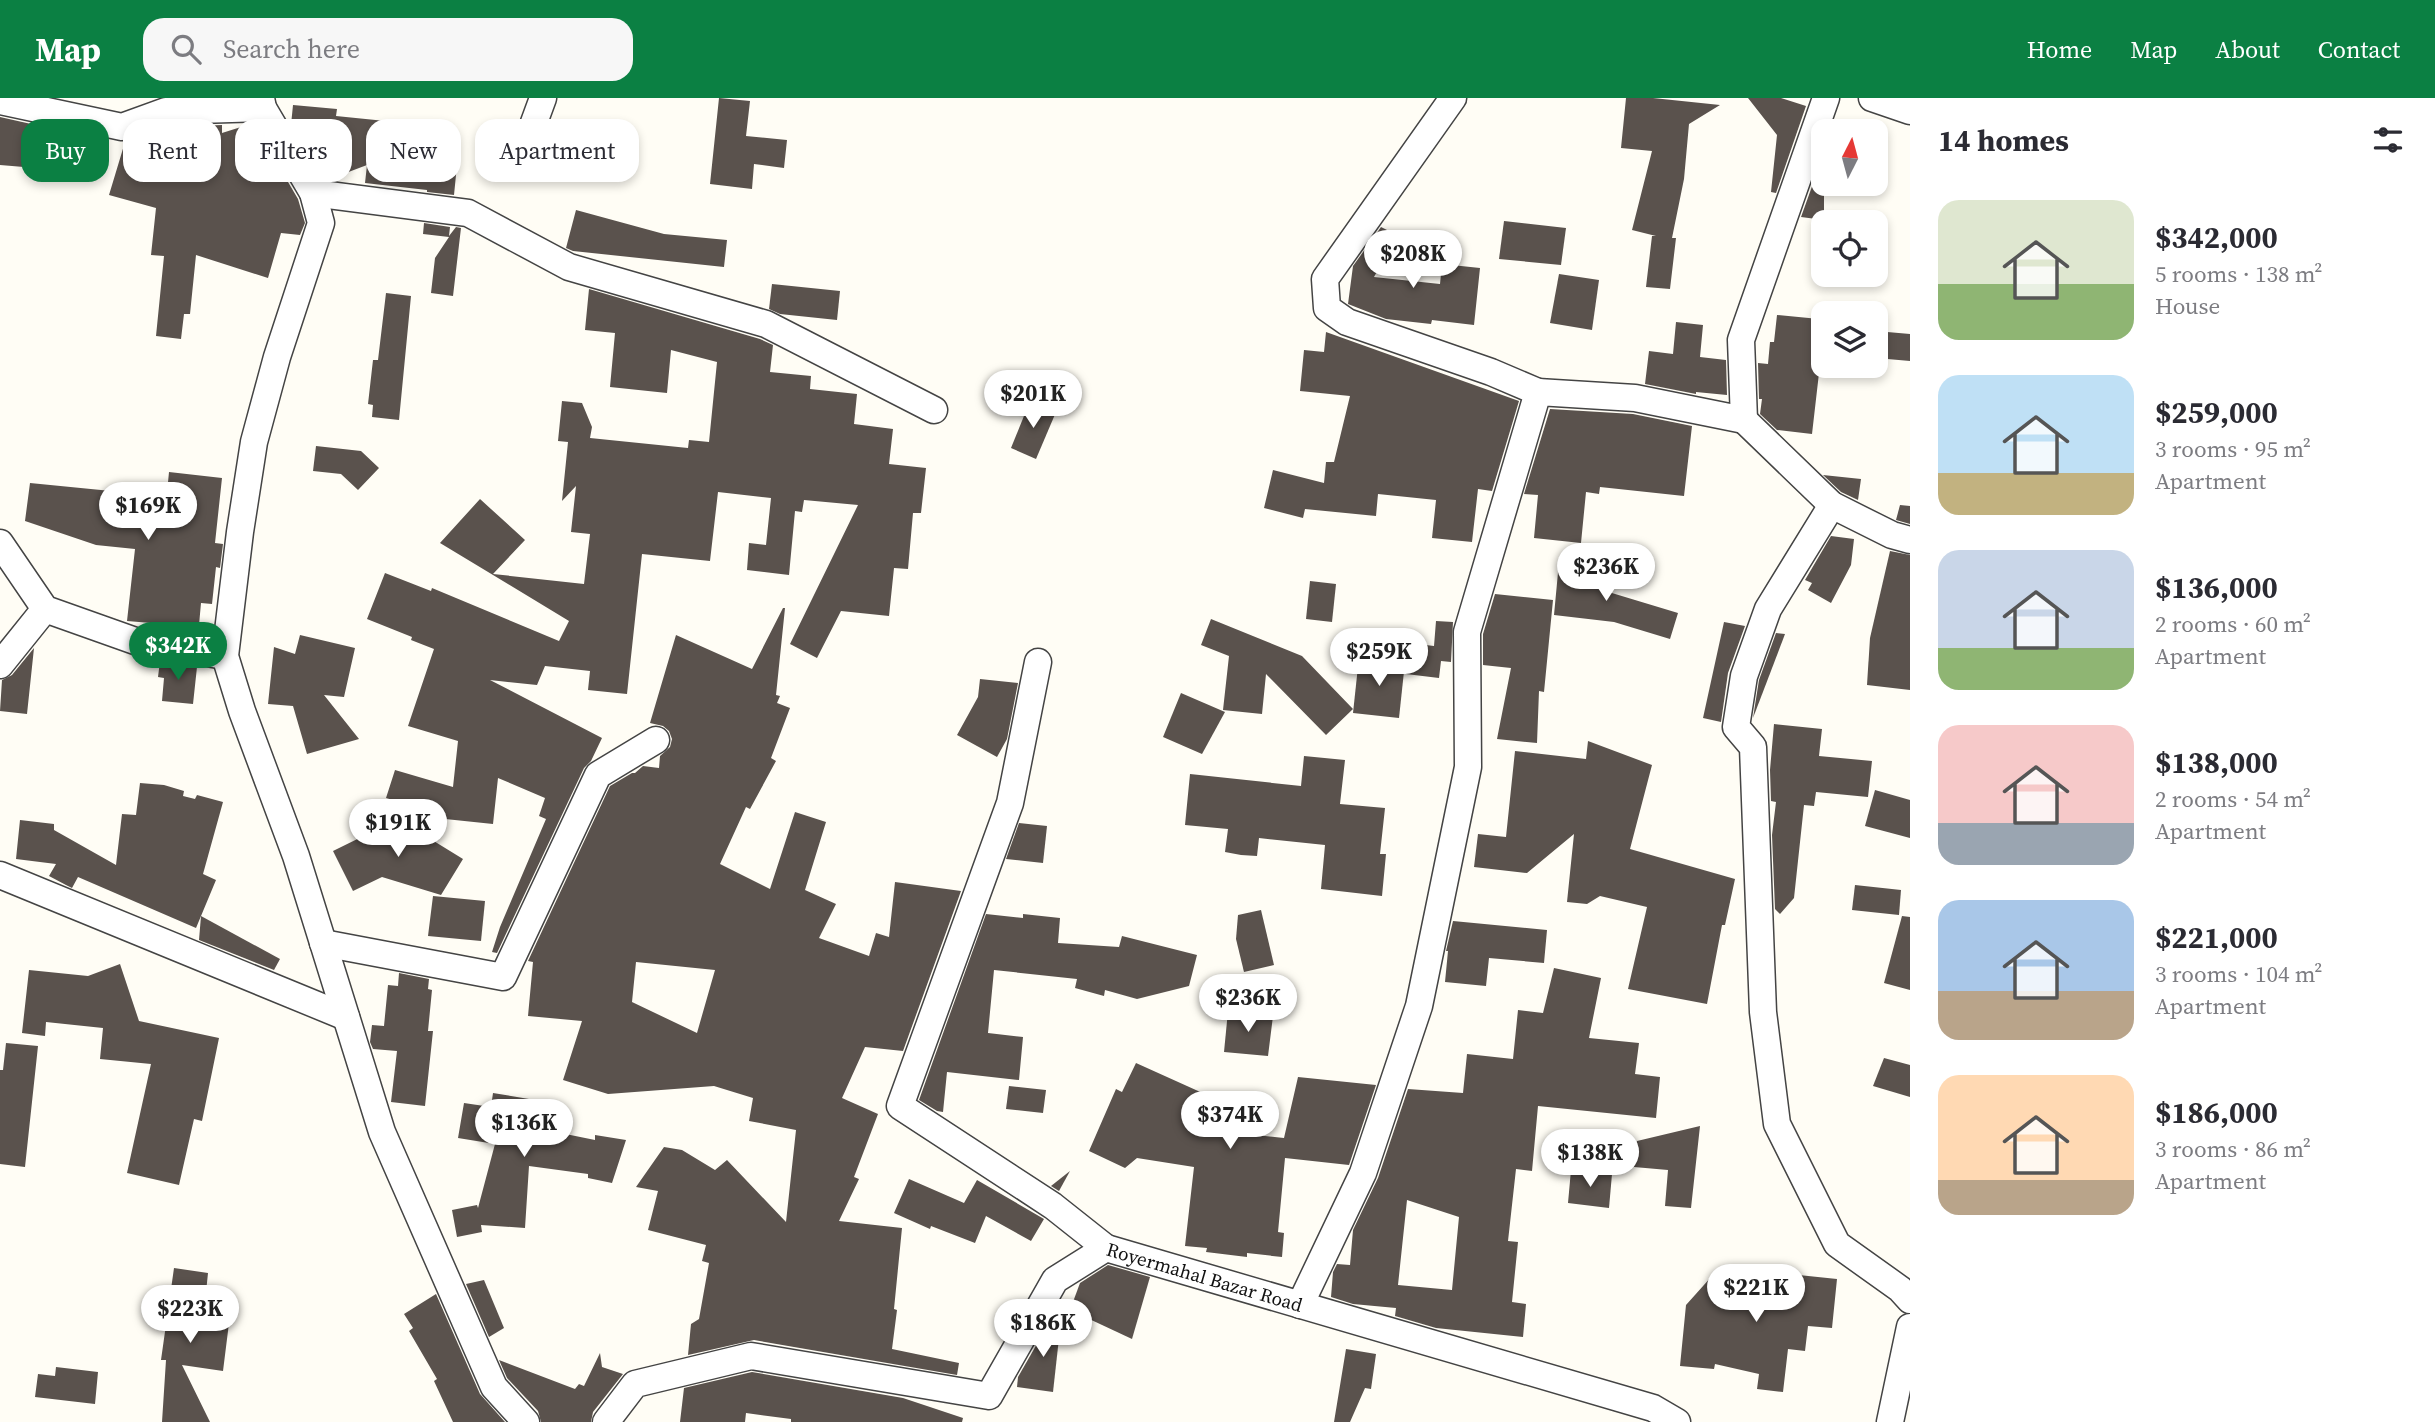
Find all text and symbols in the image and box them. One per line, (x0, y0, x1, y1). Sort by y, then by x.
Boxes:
search box (143, 18, 633, 81)
text: Map (35, 27, 101, 72)
icon: search (167, 30, 205, 68)
text: Search here (223, 31, 360, 67)
text: Home (2027, 33, 2092, 66)
text: Map (2130, 33, 2177, 66)
text: About (2215, 33, 2280, 66)
text: Contact (2318, 33, 2400, 66)
chip: Buy (21, 119, 109, 182)
chip: Rent (123, 119, 221, 182)
chip: Filters (235, 119, 352, 182)
chip: New (366, 119, 461, 182)
chip: Apartment (475, 119, 639, 182)
north arrow (1811, 119, 1888, 196)
map controls (1811, 119, 1888, 378)
text: 14 homes (1938, 120, 2069, 161)
icon: filters (2369, 121, 2407, 159)
button: locate (1811, 210, 1888, 287)
text: $342,000 (2155, 217, 2278, 258)
icon: home (1994, 228, 2078, 312)
pin: $208K (1364, 230, 1462, 290)
text: $208K (1380, 237, 1446, 269)
text: 5 rooms · 138 m² (2155, 258, 2322, 290)
text: House (2155, 290, 2220, 322)
button: layers (1811, 301, 1888, 378)
pin: $201K (984, 370, 1082, 430)
text: $201K (1000, 377, 1066, 409)
text: $259,000 (2155, 392, 2278, 433)
icon: home (1994, 403, 2078, 487)
text: 3 rooms · 95 m² (2155, 433, 2311, 465)
text: Apartment (2155, 465, 2266, 497)
pin: $169K (99, 482, 197, 542)
text: $169K (115, 489, 181, 521)
pin: $236K (1557, 544, 1655, 603)
text: $236K (1573, 550, 1639, 582)
text: $136,000 (2155, 567, 2278, 608)
icon: home (1994, 578, 2078, 662)
text: 2 rooms · 60 m² (2155, 608, 2311, 640)
pin: $342K (129, 622, 227, 682)
pin: $259K (1330, 628, 1428, 688)
text: $342K (145, 629, 211, 661)
text: $259K (1346, 635, 1412, 667)
text: Apartment (2155, 640, 2266, 672)
text: $138,000 (2155, 742, 2278, 783)
icon: home (1994, 753, 2078, 837)
text: 2 rooms · 54 m² (2155, 783, 2311, 815)
pin: $191K (349, 800, 447, 859)
text: $191K (365, 806, 431, 838)
text: Apartment (2155, 815, 2266, 847)
text: $221,000 (2155, 917, 2278, 958)
icon: home (1994, 928, 2078, 1012)
text: 3 rooms · 104 m² (2155, 958, 2322, 990)
pin: $236K (1199, 974, 1297, 1034)
text: $236K (1215, 981, 1281, 1013)
text: Apartment (2155, 990, 2266, 1022)
pin: $374K (1181, 1091, 1279, 1151)
text: $186,000 (2155, 1092, 2278, 1133)
text: $374K (1197, 1098, 1263, 1130)
pin: $136K (475, 1100, 573, 1159)
icon: home (1994, 1103, 2078, 1187)
text: $136K (491, 1106, 557, 1138)
pin: $138K (1541, 1130, 1639, 1189)
text: 3 rooms · 86 m² (2155, 1133, 2311, 1165)
text: $138K (1557, 1136, 1623, 1168)
text: Apartment (2155, 1165, 2266, 1197)
street label: Royermahal Bazar Road (1104, 1236, 1306, 1318)
pin: $221K (1707, 1264, 1805, 1324)
text: $221K (1723, 1271, 1789, 1303)
pin: $223K (141, 1286, 239, 1345)
text: $223K (157, 1292, 223, 1324)
pin: $186K (994, 1300, 1092, 1359)
text: $186K (1010, 1306, 1076, 1338)

